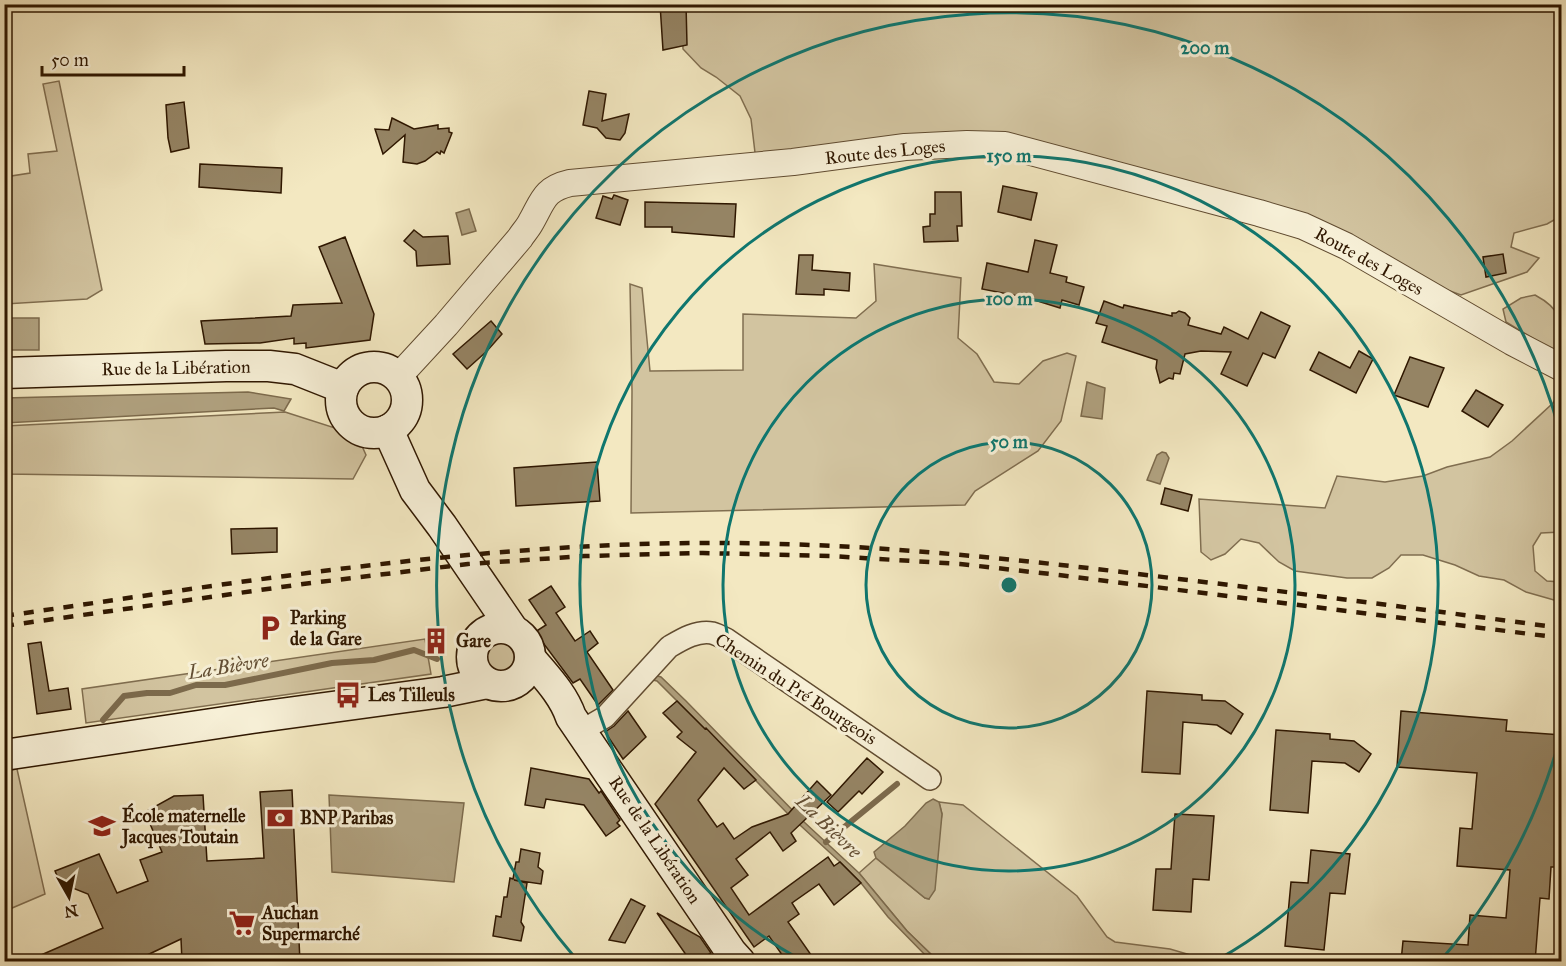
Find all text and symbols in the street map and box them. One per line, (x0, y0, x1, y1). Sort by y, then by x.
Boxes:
text: 200 m (1181, 37, 1230, 59)
scale bar (42, 39, 184, 77)
text: 50 m (51, 49, 89, 71)
street label: Route des Loges (824, 135, 946, 170)
text: 150 m (987, 145, 1032, 167)
street label: Route des Loges (1310, 222, 1427, 301)
text: 100 m (986, 288, 1033, 310)
street label: Rue de la Libération (101, 356, 251, 380)
text: 50 m (990, 431, 1029, 453)
centre of rings (999, 575, 1019, 595)
place label: Parking de la Gare (290, 607, 362, 650)
parking icon: Parking de la Gare (255, 613, 285, 643)
building icon: Gare (421, 626, 451, 656)
street label: Chemin du Pré Bourgeois (711, 629, 881, 750)
place label: Gare (456, 630, 491, 652)
water label: La Bièvre (185, 648, 271, 684)
bus stop icon: Les Tilleuls (333, 680, 363, 710)
place label: Les Tilleuls (368, 684, 455, 706)
street label: Rue de la Libération (604, 772, 706, 908)
water label: La Bièvre (791, 788, 867, 863)
place label: École maternelle Jacques Toutain (120, 802, 246, 849)
bank icon: BNP Paribas (265, 803, 295, 833)
place label: BNP Paribas (300, 807, 394, 829)
school or university icon: École maternelle Jacques Toutain (87, 811, 117, 841)
north arrow (39, 867, 99, 927)
text: N (63, 901, 79, 922)
place label: Auchan Supermarché (261, 902, 360, 946)
supermarket icon: Auchan Supermarché (227, 908, 257, 938)

